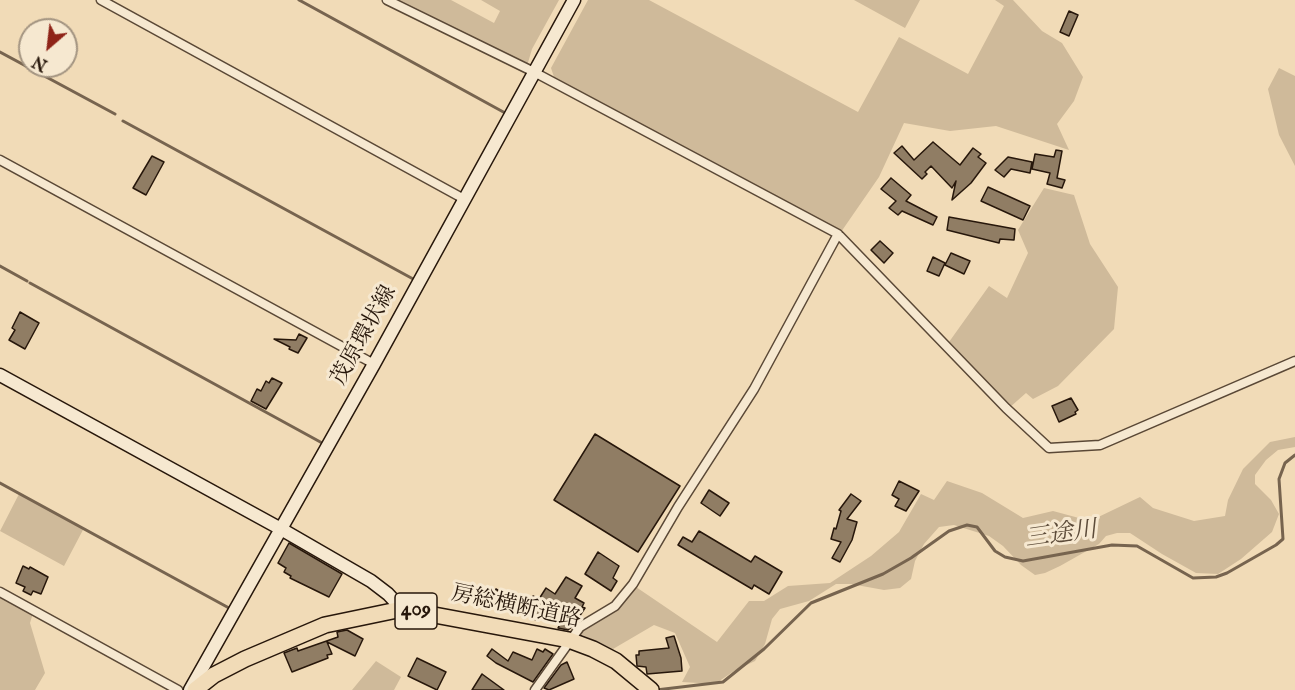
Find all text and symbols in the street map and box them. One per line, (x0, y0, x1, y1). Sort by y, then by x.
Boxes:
north arrow (18, 18, 78, 78)
text: N (30, 50, 51, 74)
street label: 茂原環状線 (327, 281, 403, 391)
water label: 三途川 (1023, 517, 1099, 555)
street label: 房総横断道路 (449, 581, 583, 635)
road number: 409 (395, 593, 437, 629)

